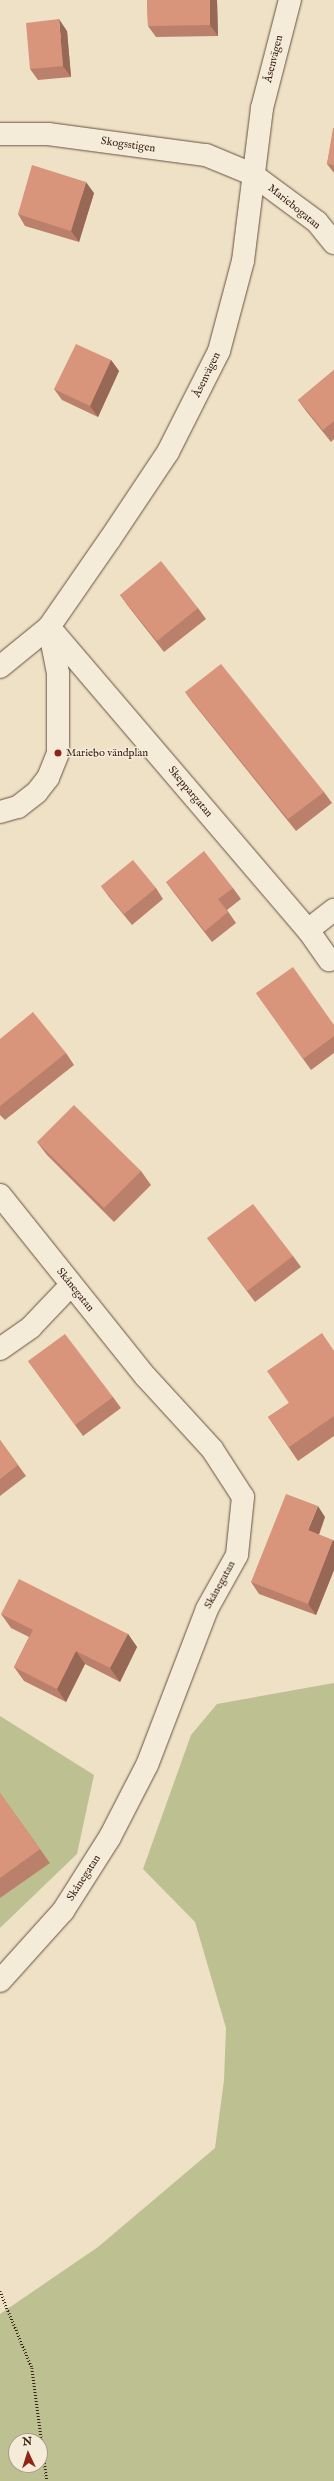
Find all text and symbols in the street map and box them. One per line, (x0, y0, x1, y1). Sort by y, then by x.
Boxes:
street label: Åsenvägen (262, 34, 286, 84)
street label: Skogsstigen (100, 135, 156, 155)
street label: Mariebogatan (265, 182, 323, 232)
street label: Åsenvägen (190, 350, 224, 400)
place label: Mariebo vändplan (66, 746, 148, 760)
marker: Mariebo vändplan (53, 748, 63, 758)
street label: Skeppargatan (165, 764, 215, 820)
street label: Skånegatan (53, 1266, 97, 1314)
street label: Skånegatan (202, 1559, 238, 1611)
street label: Skånegatan (64, 1852, 104, 1904)
north arrow (8, 2433, 48, 2473)
text: N (22, 2435, 32, 2449)

